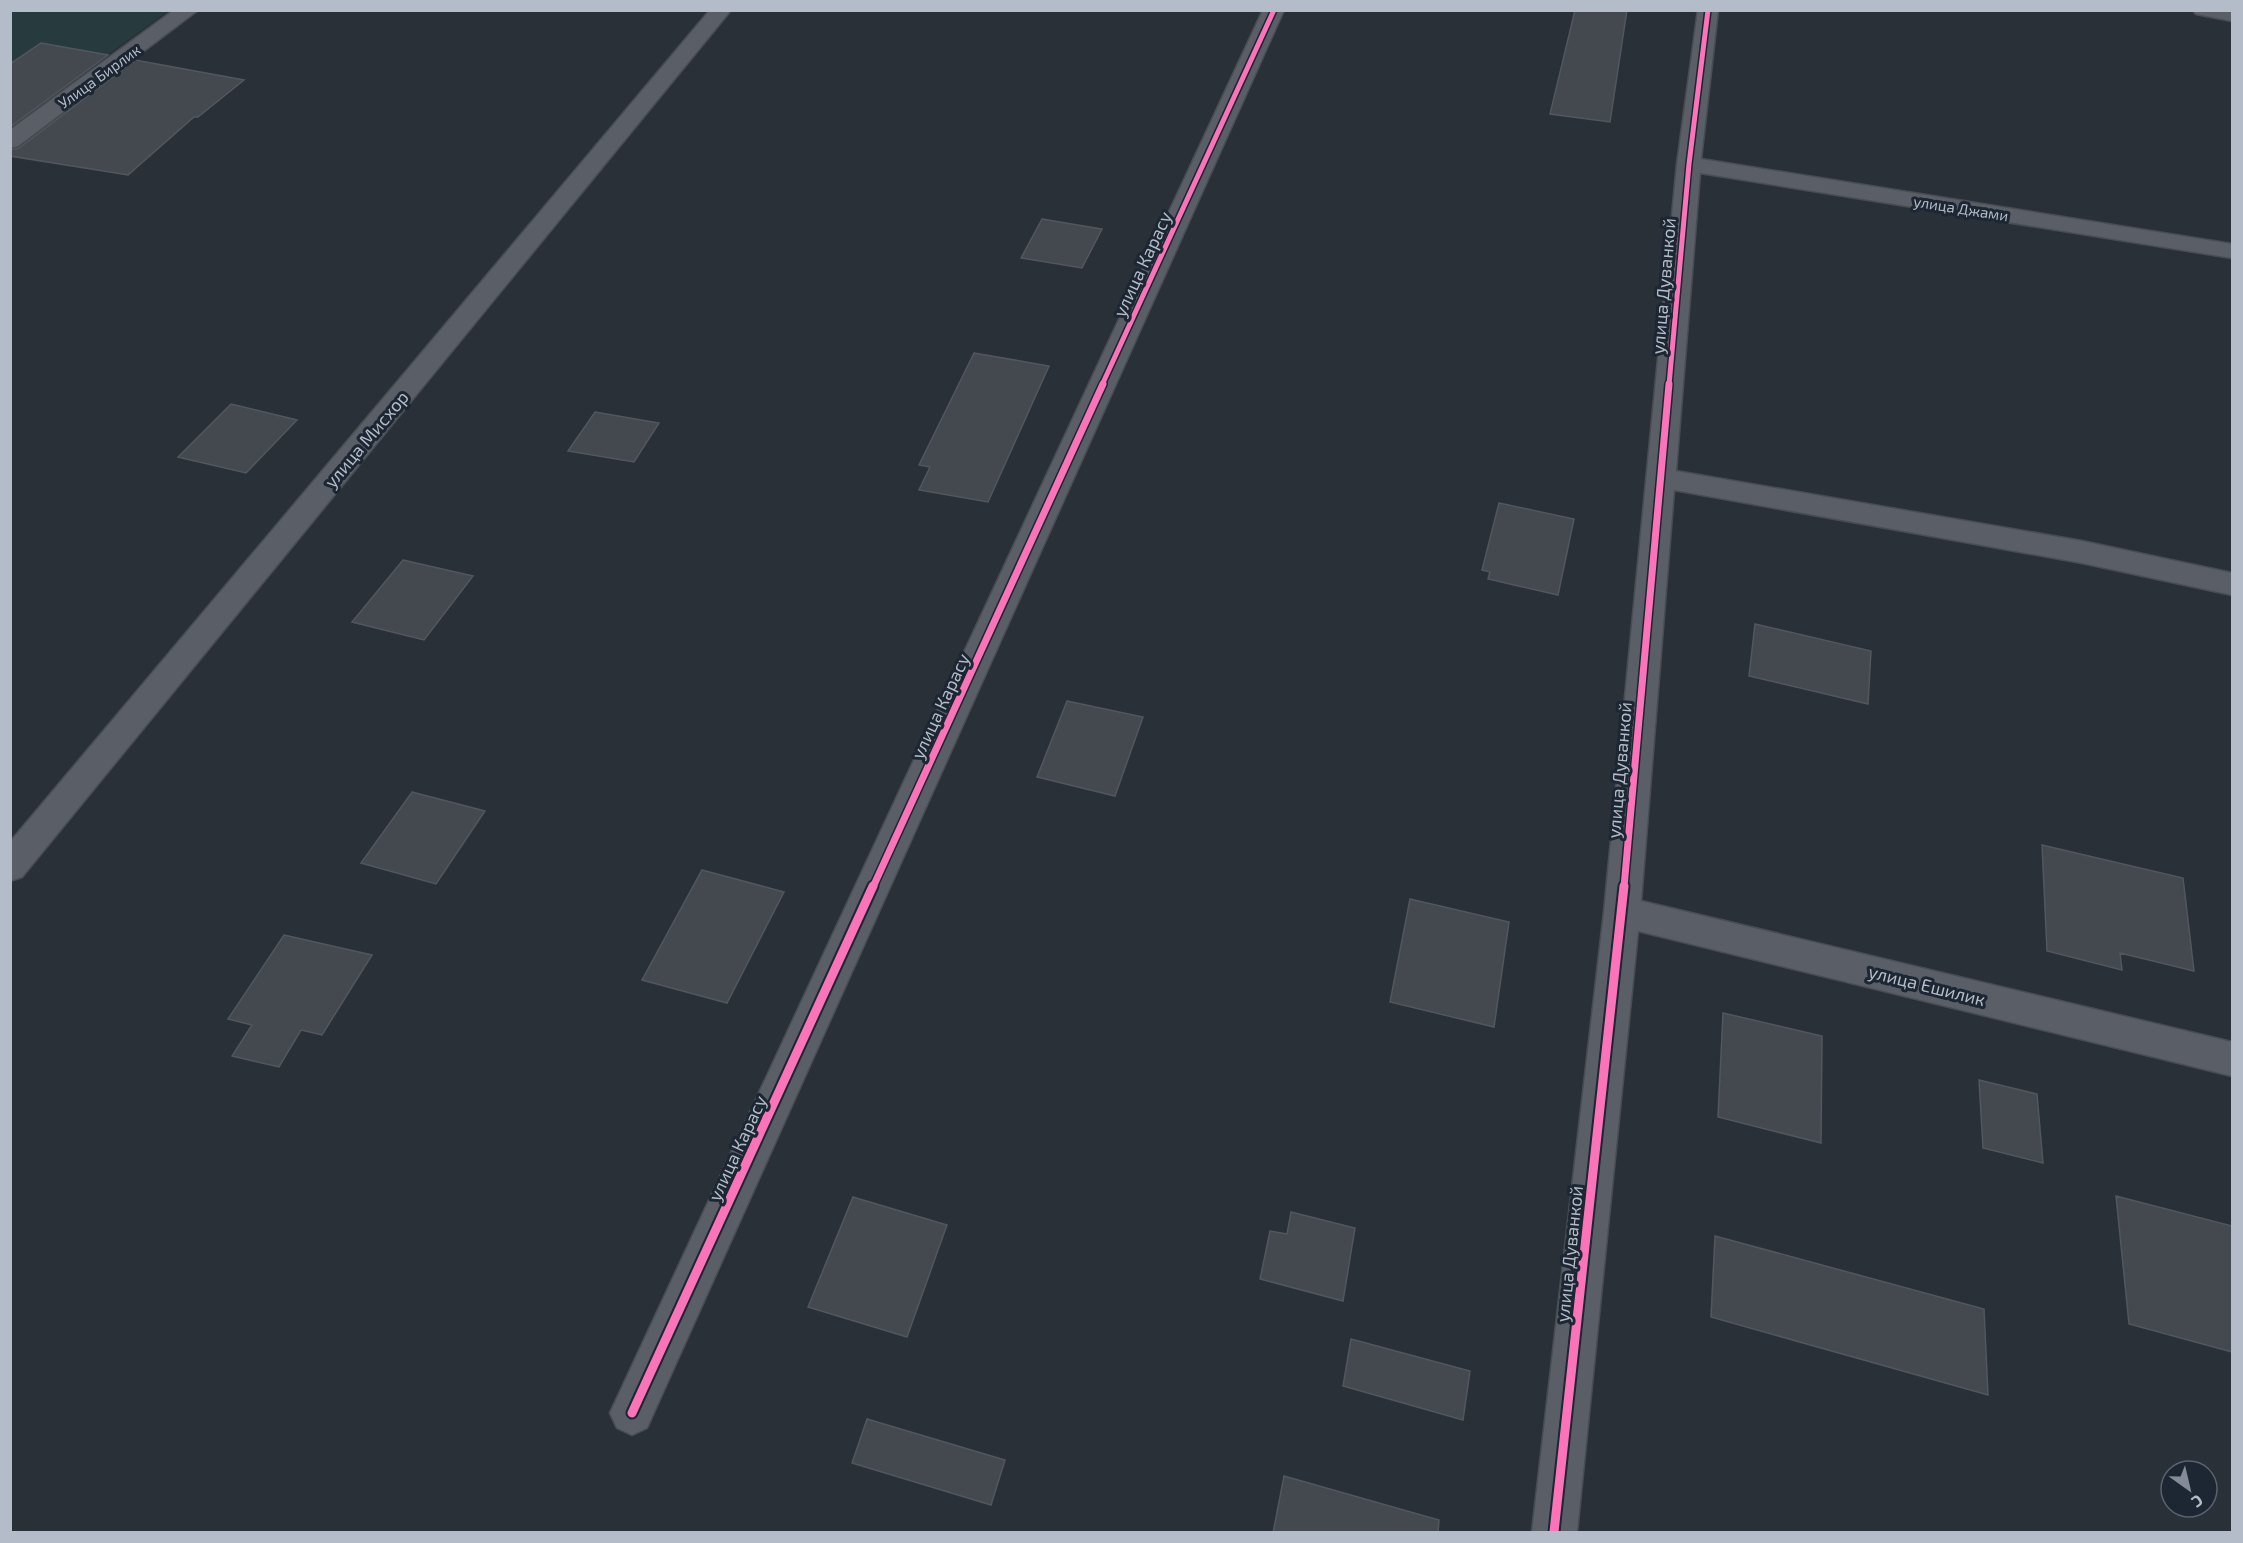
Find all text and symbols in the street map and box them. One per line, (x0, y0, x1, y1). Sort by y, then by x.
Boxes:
street label: Улица Бирлик (54, 40, 144, 112)
street label: улица Джами (1912, 192, 2010, 225)
street label: улица Карасу (1108, 207, 1176, 320)
street label: улица Дуванкой (1646, 217, 1680, 355)
street label: улица Мисхор (319, 386, 413, 492)
street label: улица Карасу (906, 649, 974, 762)
street label: улица Дуванкой (1602, 701, 1636, 839)
street label: улица Ешилик (1866, 960, 1988, 1010)
street label: улица Карасу (703, 1091, 771, 1204)
street label: улица Дуванкой (1551, 1185, 1587, 1323)
north arrow (2159, 1459, 2219, 1519)
text: С (2188, 1491, 2207, 1512)

